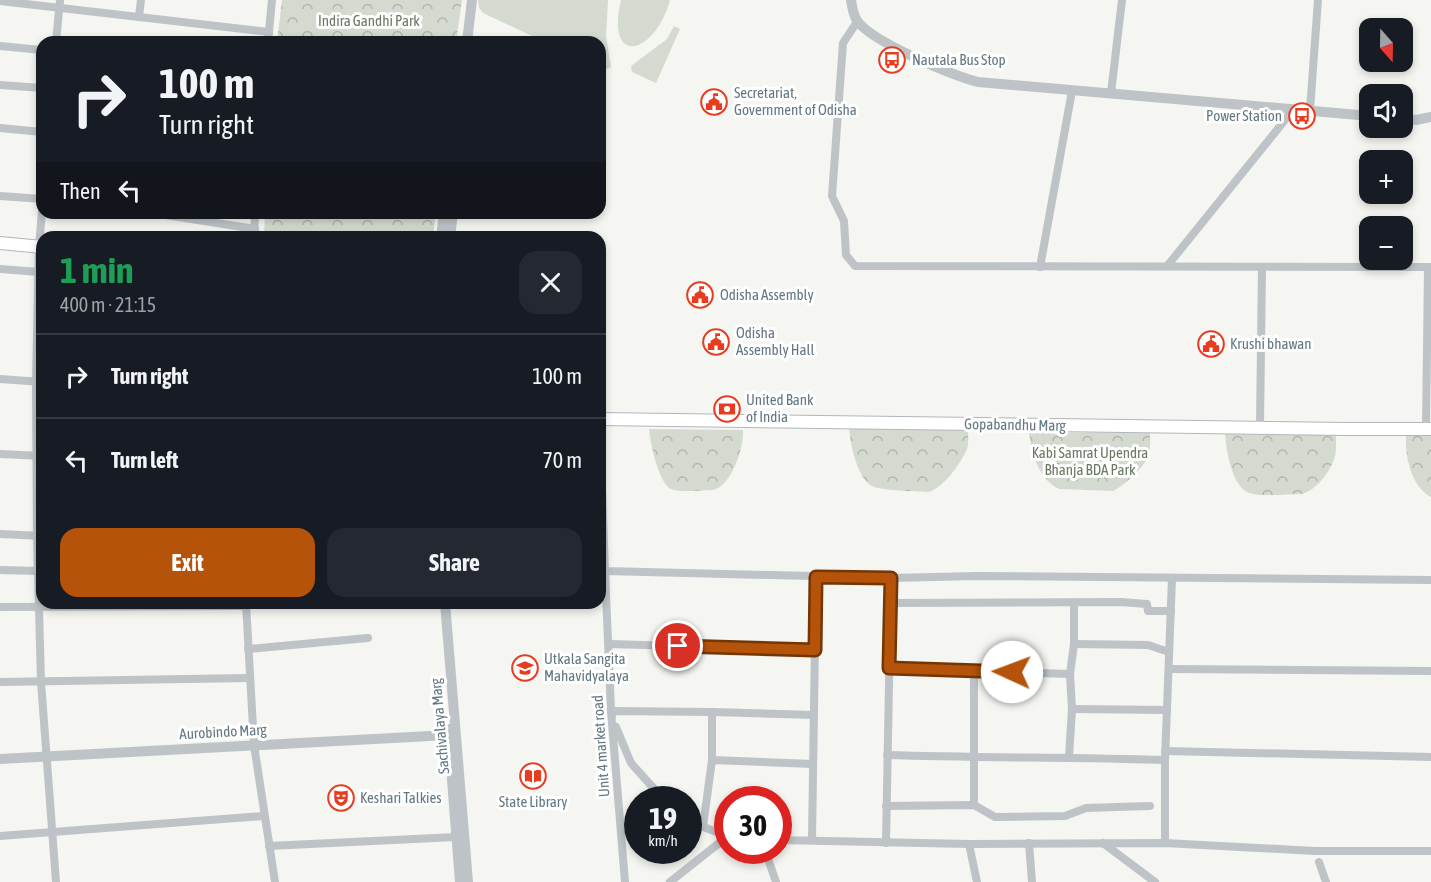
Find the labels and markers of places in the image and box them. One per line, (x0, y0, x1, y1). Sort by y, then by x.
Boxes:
bus stop icon: Nautala Bus Stop (877, 45, 907, 75)
place label: Nautala Bus Stop (912, 51, 1006, 68)
place label: Secretariat, Government of Odisha (734, 84, 857, 118)
public building icon: Secretariat, Government of Odisha (699, 87, 729, 117)
bus stop icon: Power Station (1287, 101, 1317, 131)
place label: Power Station (1206, 107, 1282, 124)
public building icon: Odisha Assembly (685, 280, 715, 310)
place label: Odisha Assembly (720, 286, 814, 303)
place label: Odisha Assembly Hall (736, 324, 814, 358)
public building icon: Odisha Assembly Hall (701, 327, 731, 357)
public building icon: Krushi bhawan (1196, 329, 1226, 359)
place label: Krushi bhawan (1230, 335, 1312, 352)
place label: United Bank of India (746, 391, 814, 425)
bank icon: United Bank of India (712, 394, 742, 424)
pin (652, 620, 703, 671)
place label: Utkala Sangita Mahavidyalaya (544, 650, 629, 684)
school or university icon: Utkala Sangita Mahavidyalaya (510, 653, 540, 683)
library icon: State Library (518, 761, 548, 791)
theatre icon: Keshari Talkies (326, 783, 356, 813)
place label: Keshari Talkies (360, 789, 442, 806)
place label: State Library (499, 793, 567, 810)

